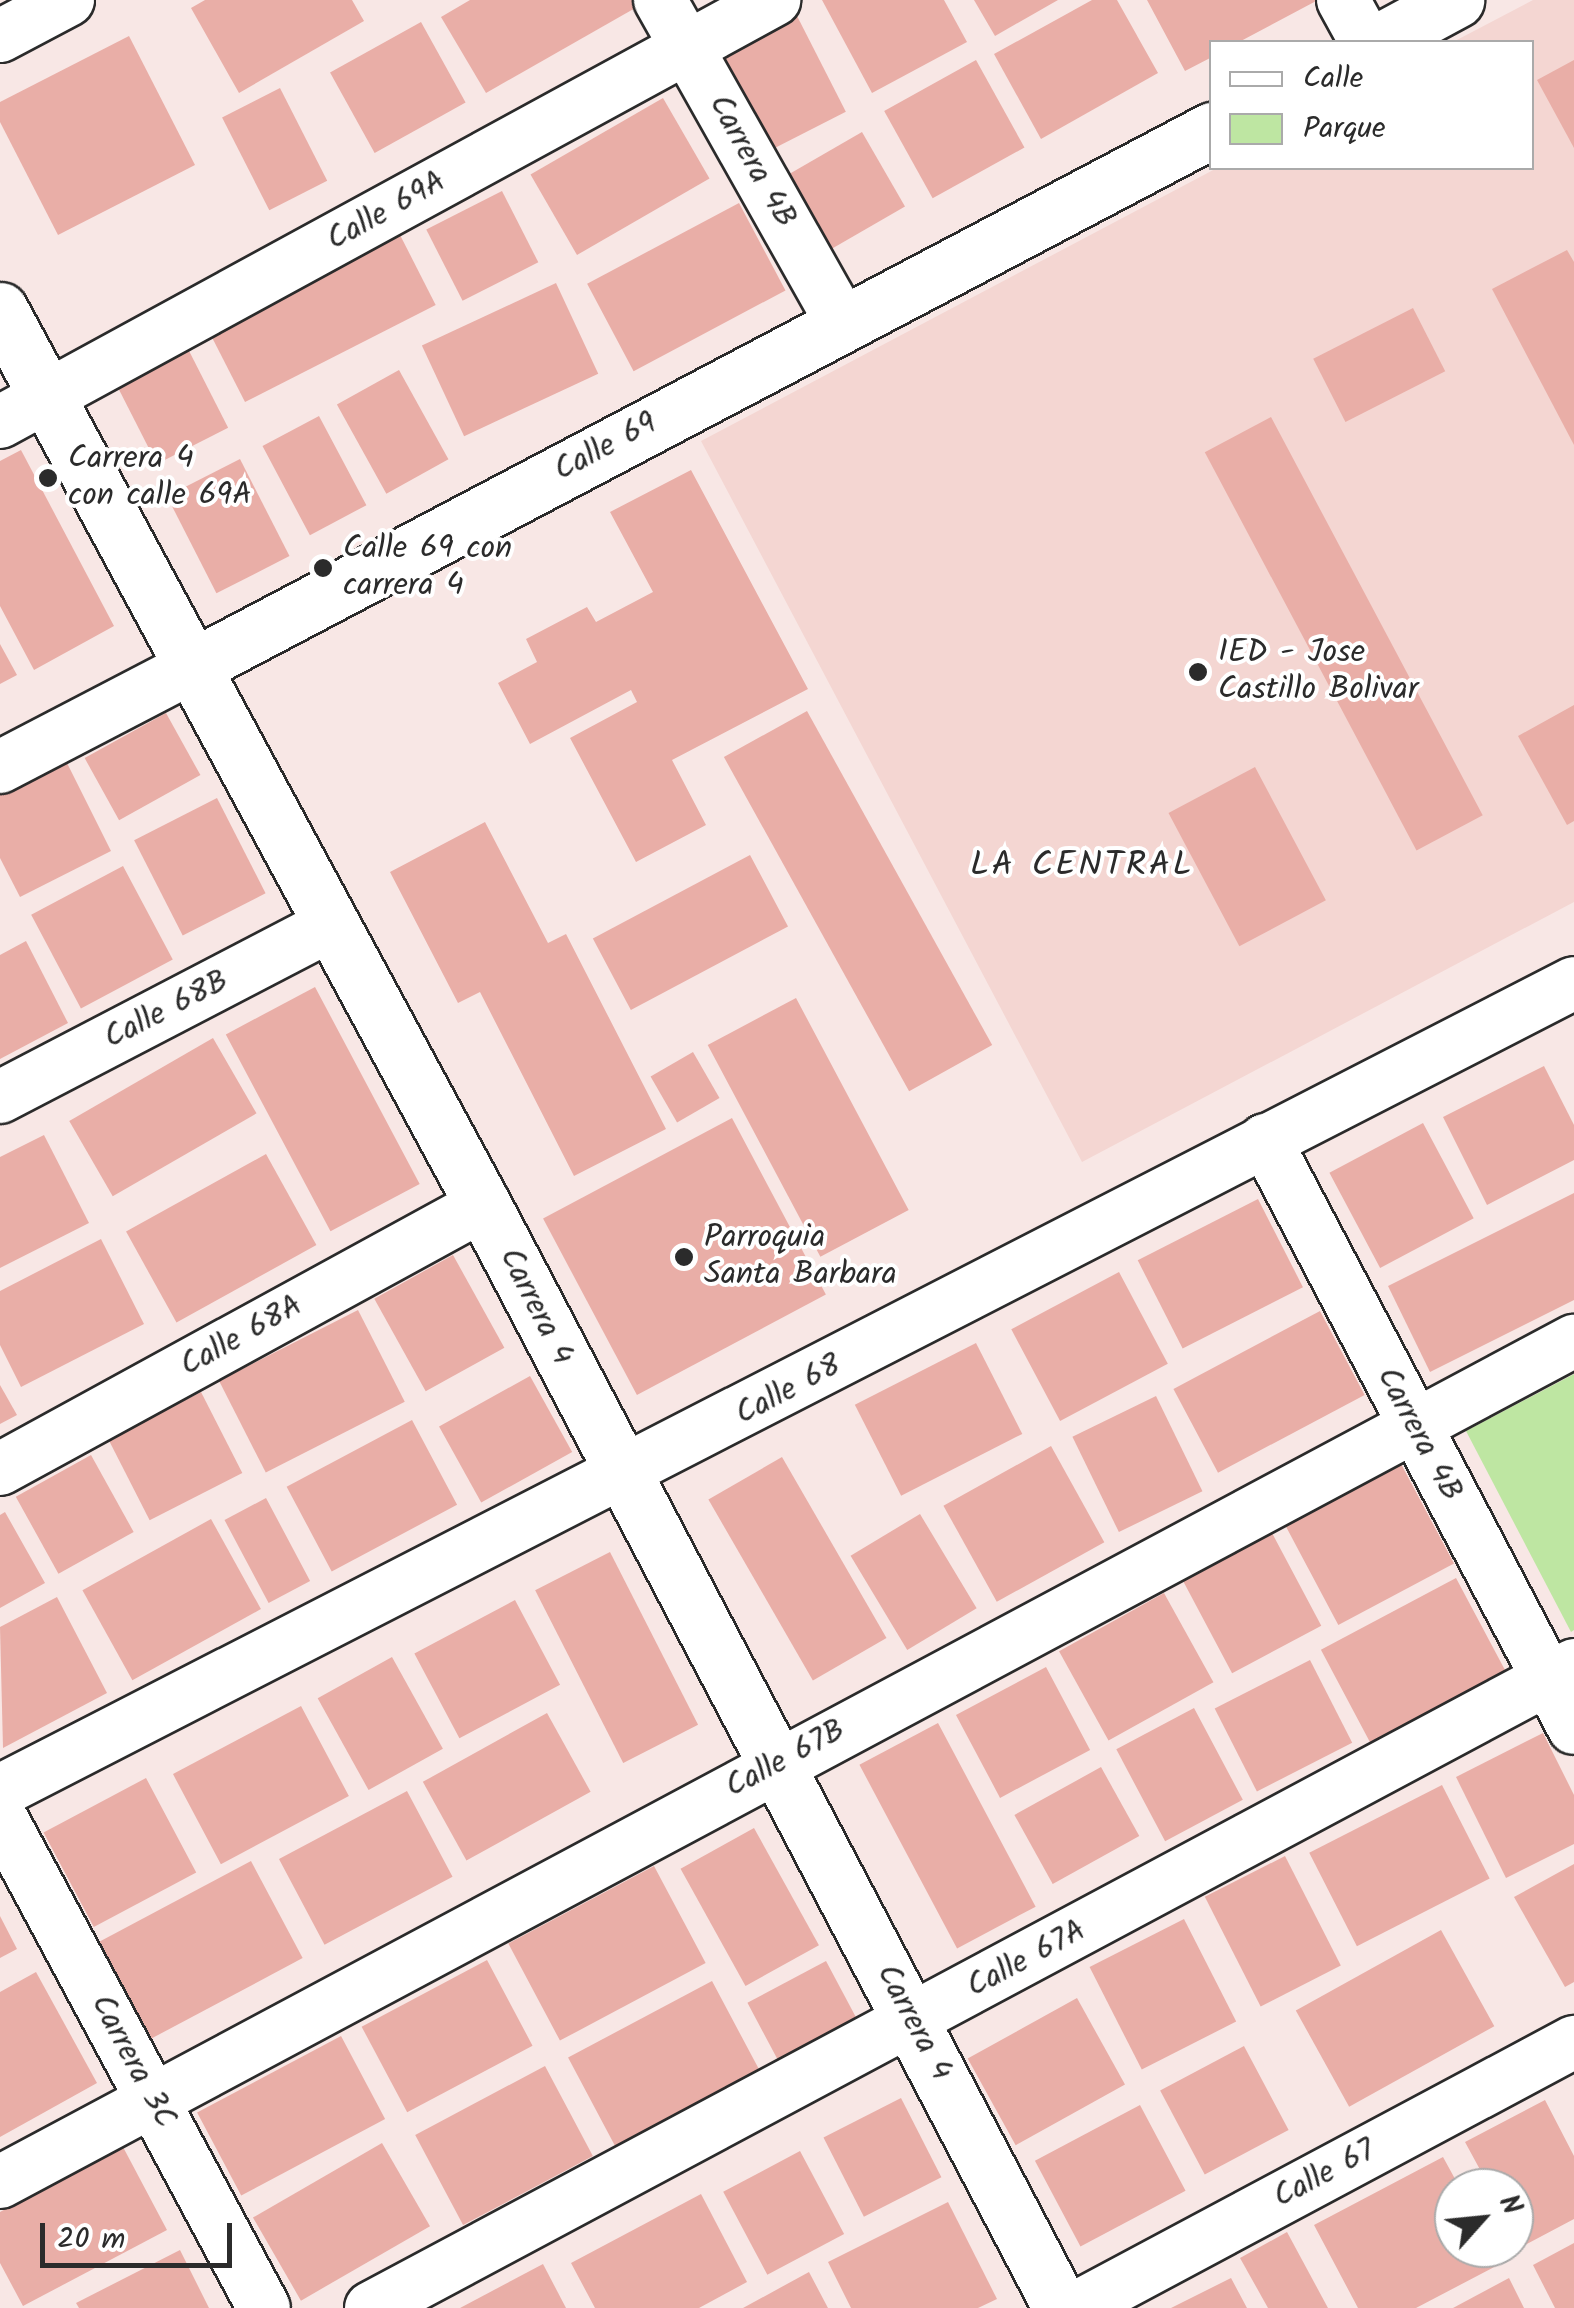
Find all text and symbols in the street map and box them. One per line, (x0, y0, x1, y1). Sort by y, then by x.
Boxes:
legend (1209, 40, 1534, 170)
text: Calle (1303, 55, 1363, 103)
street label: Carrera 4B (699, 89, 803, 235)
text: Parque (1303, 105, 1385, 153)
street label: Calle 69A (321, 164, 453, 260)
street label: Calle 69 (548, 405, 664, 491)
place label: Carrera 4 con calle 69A (68, 441, 252, 516)
marker: Carrera 4 con calle 69A (37, 467, 59, 489)
place label: Calle 69 con carrera 4 (343, 531, 512, 606)
marker: Calle 69 con carrera 4 (312, 557, 334, 579)
place label: IED - Jose Castillo Bolivar (1218, 635, 1418, 710)
marker: IED - Jose Castillo Bolivar (1187, 661, 1209, 683)
district label: LA CENTRAL (970, 845, 1194, 887)
street label: Calle 68B (98, 963, 236, 1059)
place label: Parroquia Santa Barbara (704, 1220, 897, 1295)
street label: Carrera 4 (489, 1242, 581, 1372)
marker: Parroquia Santa Barbara (673, 1246, 695, 1268)
street label: Calle 68A (174, 1288, 310, 1386)
street label: Calle 68 (730, 1347, 848, 1435)
street label: Carrera 4B (1367, 1361, 1469, 1509)
street label: Calle 67B (720, 1713, 852, 1807)
street label: Calle 67A (961, 1913, 1093, 2007)
street label: Carrera 4 (867, 1958, 959, 2088)
street label: Carrera 3C (81, 1989, 183, 2135)
street label: Calle 67 (1268, 2132, 1382, 2218)
north arrow (1434, 2168, 1534, 2268)
text: N (1485, 2187, 1533, 2223)
scale bar (45, 2203, 238, 2265)
text: 20 m (57, 2216, 125, 2264)

